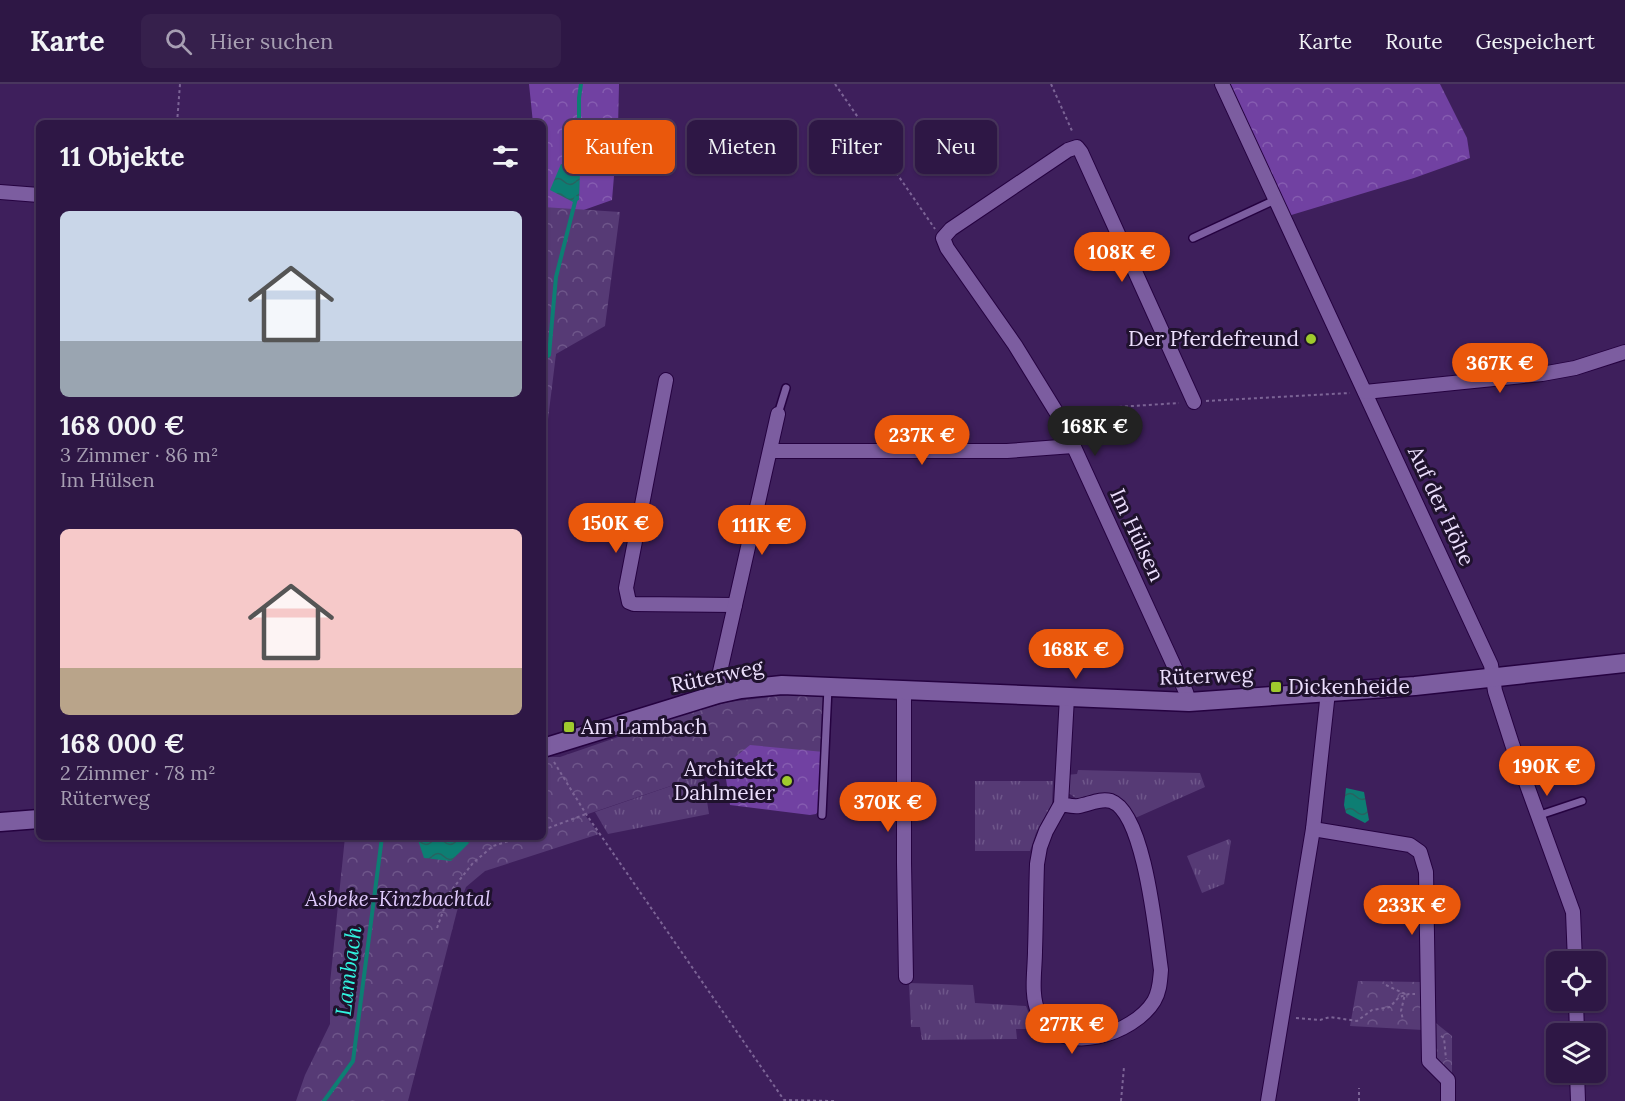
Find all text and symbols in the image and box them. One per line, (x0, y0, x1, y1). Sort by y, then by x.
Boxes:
search box (141, 14, 561, 68)
text: Karte (30, 23, 105, 59)
icon: search (162, 25, 195, 58)
text: Hier suchen (210, 27, 333, 55)
text: Karte (1298, 28, 1352, 55)
text: Route (1385, 28, 1443, 55)
text: Gespeichert (1476, 28, 1595, 55)
chip: Kaufen (564, 120, 675, 174)
chip: Mieten (687, 120, 797, 174)
chip: Filter (809, 120, 903, 174)
chip: Neu (915, 120, 997, 174)
text: 11 Objekte (60, 140, 185, 173)
icon: filters (489, 140, 522, 173)
pin: 108K € (1073, 232, 1171, 283)
text: 108K € (1088, 239, 1156, 264)
icon: home (237, 250, 345, 358)
place label: Der Pferdefreund (1128, 325, 1299, 352)
marker: Der Pferdefreund (1304, 332, 1318, 346)
pin: 367K € (1451, 343, 1549, 394)
text: 367K € (1466, 350, 1534, 375)
pin: 168K € (1046, 406, 1144, 457)
text: 168 000 € (60, 409, 185, 442)
text: 168K € (1062, 413, 1128, 438)
pin: 237K € (873, 415, 971, 466)
text: 237K € (889, 422, 955, 447)
street label: Auf der Höhe (1402, 441, 1481, 570)
text: 3 Zimmer · 86 m² (60, 442, 219, 467)
text: Im Hülsen (60, 467, 155, 492)
street label: Im Hülsen (1104, 484, 1171, 586)
pin: 150K € (567, 503, 665, 554)
pin: 111K € (713, 505, 811, 556)
text: 150K € (582, 510, 650, 535)
text: 111K € (732, 512, 792, 537)
icon: home (237, 568, 345, 676)
pin: 168K € (1027, 629, 1125, 680)
text: 168K € (1043, 636, 1109, 661)
street label: Rüterweg (668, 652, 766, 698)
street label: Rüterweg (1159, 660, 1254, 691)
place label: Dickenheide (1288, 673, 1410, 700)
marker: Dickenheide (1269, 680, 1283, 694)
place label: Am Lambach (580, 713, 707, 740)
marker: Am Lambach (562, 720, 576, 734)
text: 168 000 € (60, 727, 185, 760)
pin: 190K € (1498, 746, 1596, 797)
text: 190K € (1513, 753, 1581, 778)
place label: Architekt Dahlmeier (674, 755, 776, 806)
text: 2 Zimmer · 78 m² (60, 760, 216, 785)
marker: Architekt Dahlmeier (780, 774, 794, 788)
pin: 370K € (839, 782, 937, 833)
text: Rüterweg (60, 785, 150, 810)
text: 370K € (854, 789, 922, 814)
park label: Asbeke-Kinzbachtal (304, 885, 491, 912)
pin: 233K € (1363, 885, 1461, 936)
text: 233K € (1378, 892, 1446, 917)
water label: Lambach (329, 924, 367, 1018)
map controls (1546, 951, 1606, 1083)
button: locate (1546, 951, 1606, 1011)
pin: 277K € (1023, 1004, 1121, 1055)
text: 277K € (1039, 1011, 1105, 1036)
button: layers (1546, 1023, 1606, 1083)

